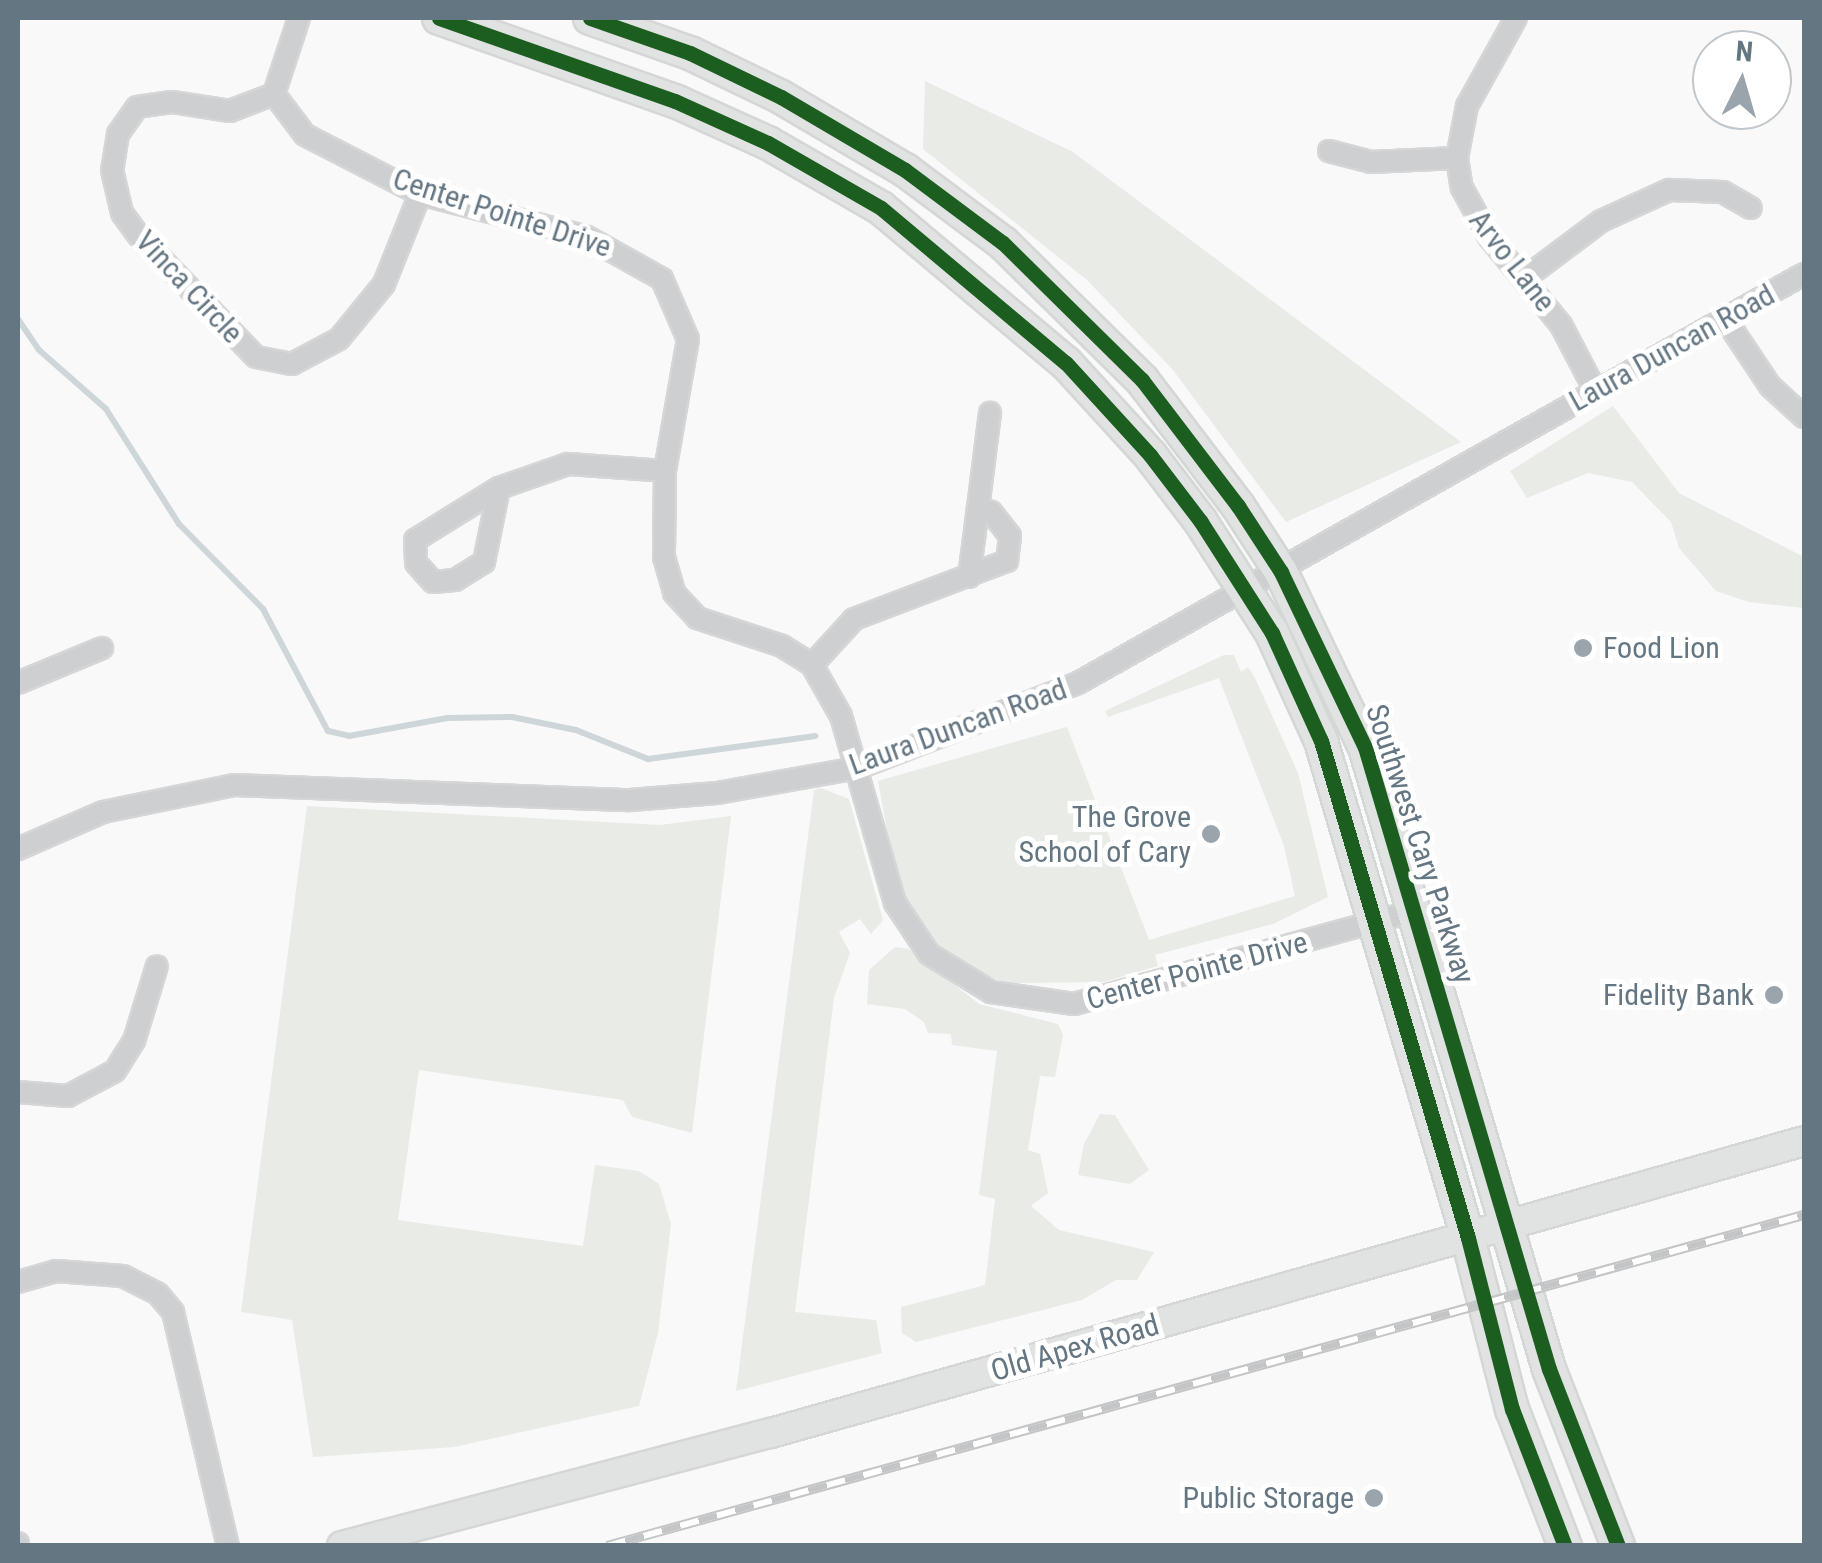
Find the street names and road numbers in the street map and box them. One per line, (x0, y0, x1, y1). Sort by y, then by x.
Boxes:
street label: Center Pointe Drive (388, 161, 616, 265)
street label: Arvo Lane (1461, 203, 1563, 319)
street label: Vinca Circle (128, 223, 250, 351)
street label: Laura Duncan Road (1563, 277, 1781, 419)
street label: Laura Duncan Road (844, 671, 1072, 783)
street label: Southwest Cary Parkway (1358, 700, 1482, 988)
street label: Center Pointe Drive (1083, 924, 1311, 1018)
street label: Old Apex Road (987, 1307, 1163, 1389)

